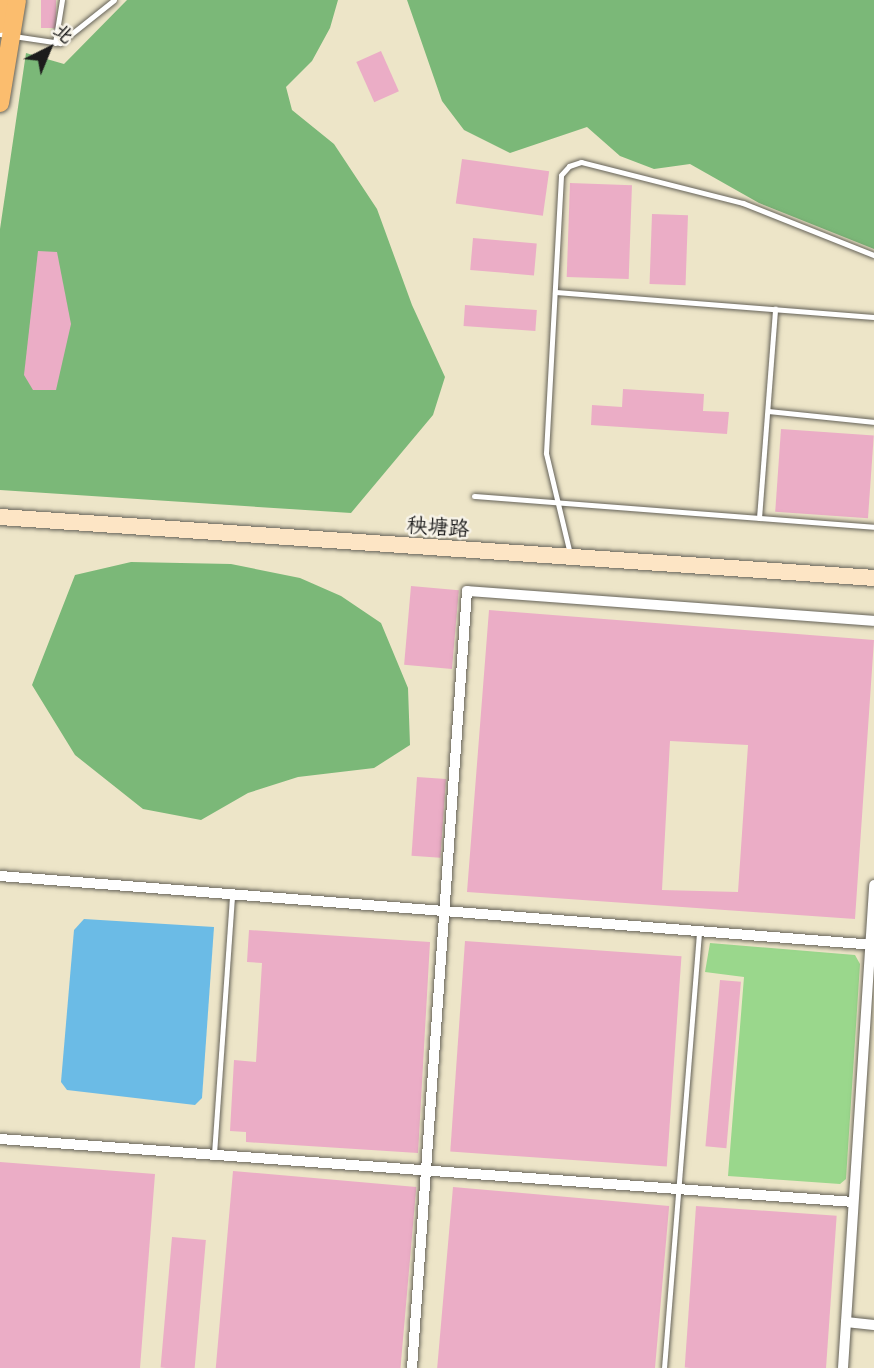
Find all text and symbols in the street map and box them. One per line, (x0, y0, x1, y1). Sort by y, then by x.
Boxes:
north arrow (14, 14, 84, 84)
text: 北 (45, 15, 82, 52)
street label: 秧塘路 (406, 512, 470, 542)

